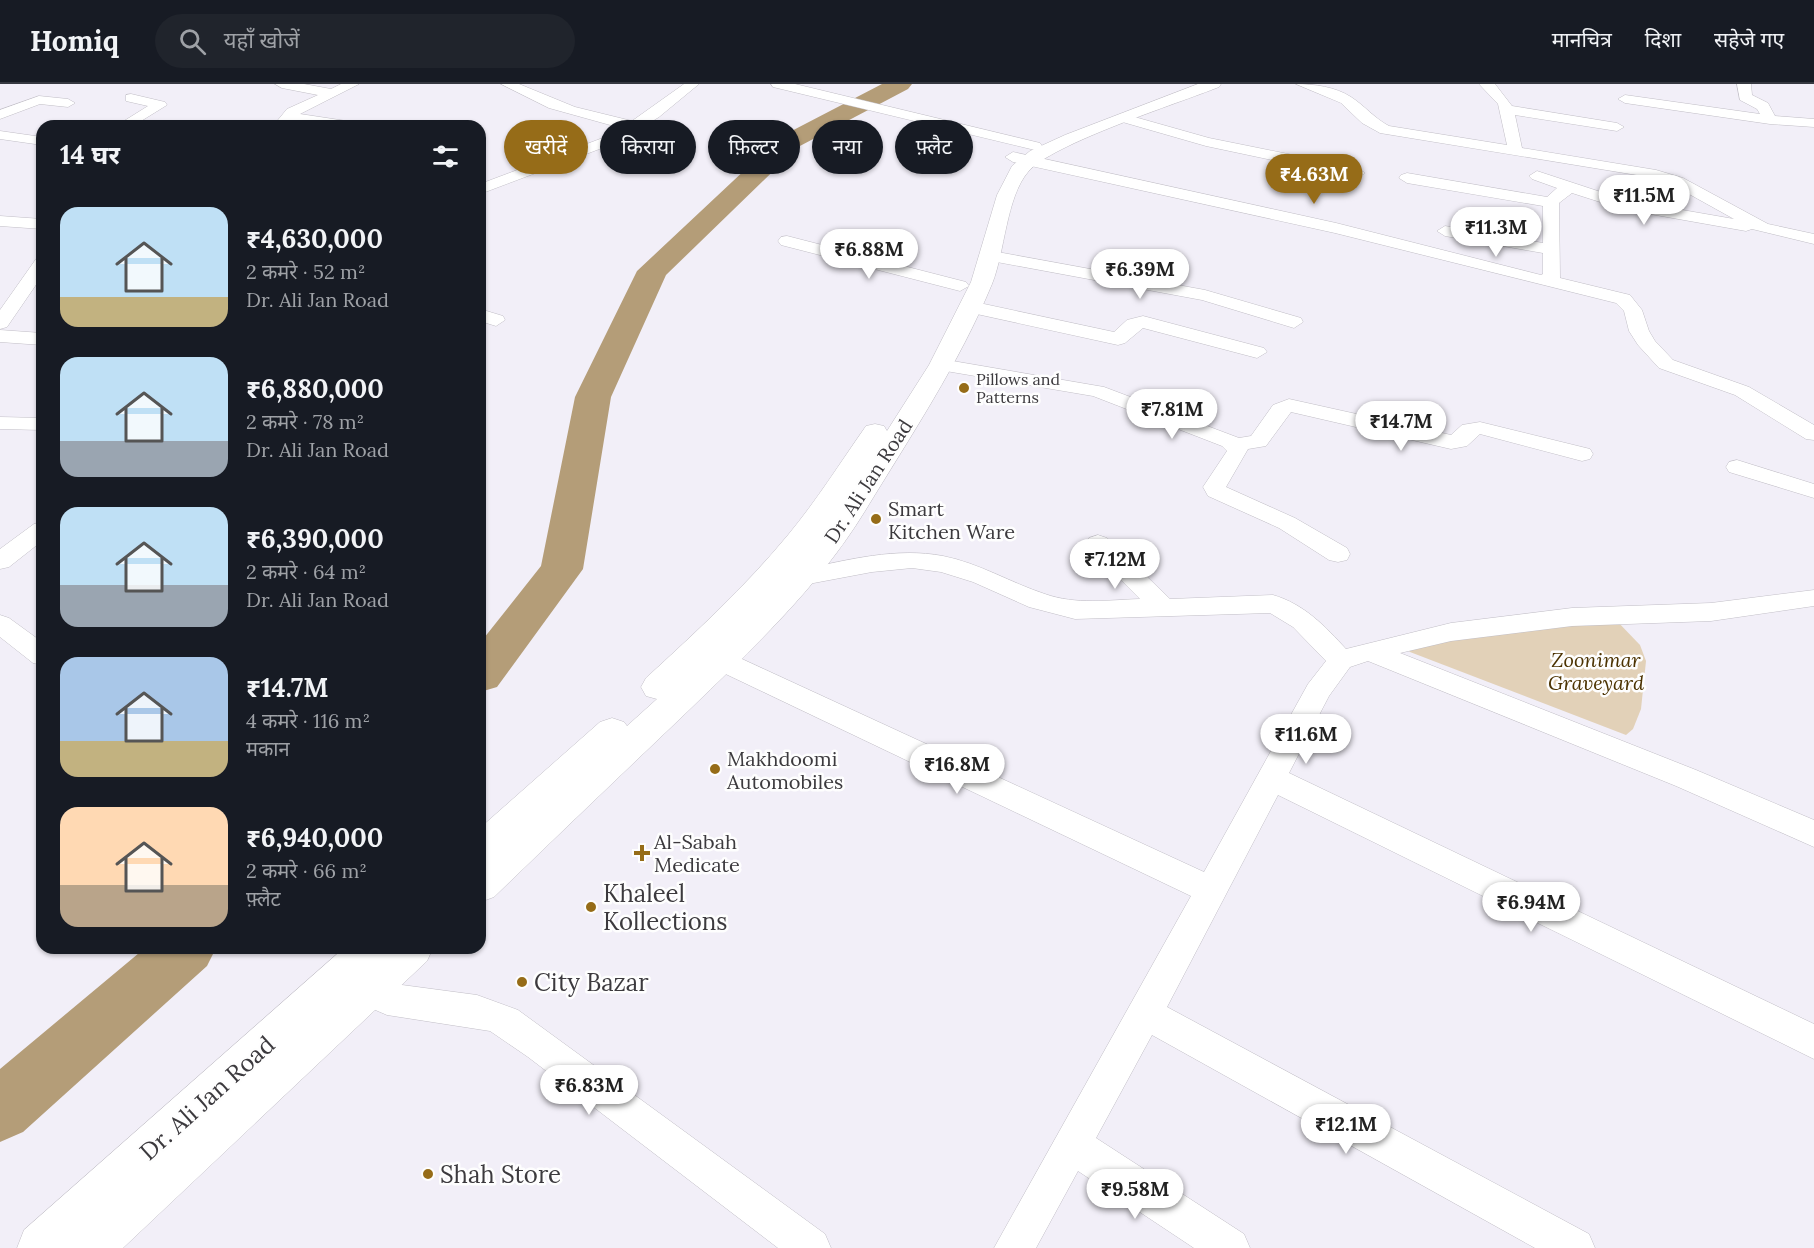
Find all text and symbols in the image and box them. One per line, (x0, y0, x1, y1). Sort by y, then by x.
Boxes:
search box (155, 14, 575, 68)
text: Homiq (30, 23, 119, 59)
icon: search (176, 25, 209, 58)
text: यहाँ खोजें (224, 26, 300, 54)
text: मानचित्र (1552, 26, 1612, 53)
text: दिशा (1645, 26, 1681, 53)
text: सहेजे गए (1714, 26, 1784, 53)
chip: खरीदें (504, 120, 588, 174)
chip: किराया (600, 120, 696, 174)
chip: फ़िल्टर (708, 120, 800, 174)
chip: नया (812, 120, 883, 174)
chip: फ़्लैट (895, 120, 973, 174)
text: 14 घर (60, 138, 120, 171)
icon: filters (429, 140, 462, 173)
pin: ₹4.63M (1265, 154, 1363, 205)
text: ₹4.63M (1279, 161, 1349, 186)
pin: ₹11.5M (1595, 175, 1693, 226)
text: ₹11.5M (1613, 182, 1675, 207)
pin: ₹11.3M (1447, 207, 1545, 258)
text: ₹11.3M (1465, 214, 1527, 239)
text: ₹4,630,000 (246, 222, 383, 255)
pin: ₹6.88M (820, 229, 918, 280)
icon: home (108, 231, 180, 303)
text: ₹6.88M (834, 236, 904, 261)
pin: ₹6.39M (1091, 249, 1189, 300)
text: ₹6.39M (1105, 256, 1175, 281)
text: 2 कमरे · 52 m² (246, 259, 366, 284)
text: Dr. Ali Jan Road (246, 287, 389, 312)
place label: Pillows and Patterns (976, 369, 1060, 407)
text: ₹6,880,000 (246, 372, 384, 405)
icon: home (108, 381, 180, 453)
marker: Pillows and Patterns (957, 381, 971, 395)
pin: ₹7.81M (1123, 389, 1221, 440)
text: ₹7.81M (1140, 396, 1204, 421)
pin: ₹14.7M (1352, 401, 1450, 452)
text: ₹14.7M (1369, 408, 1433, 433)
text: 2 कमरे · 78 m² (246, 409, 364, 434)
street label: Dr. Ali Jan Road (819, 414, 917, 548)
text: Dr. Ali Jan Road (246, 437, 389, 462)
place label: Smart Kitchen Ware (888, 496, 1015, 544)
marker: Smart Kitchen Ware (869, 512, 883, 526)
text: ₹6,390,000 (246, 522, 384, 555)
icon: home (108, 531, 180, 603)
pin: ₹7.12M (1066, 539, 1164, 590)
text: ₹7.12M (1084, 546, 1146, 571)
text: 2 कमरे · 64 m² (246, 559, 366, 584)
text: Dr. Ali Jan Road (246, 587, 389, 612)
park label: Zoonimar Graveyard (1548, 647, 1645, 695)
text: ₹14.7M (246, 671, 328, 704)
icon: home (108, 681, 180, 753)
text: 4 कमरे · 116 m² (246, 708, 370, 733)
pin: ₹11.6M (1257, 714, 1355, 765)
text: ₹11.6M (1274, 721, 1338, 746)
text: मकान (246, 736, 290, 761)
pin: ₹16.8M (908, 744, 1006, 795)
place label: Makhdoomi Automobiles (726, 746, 843, 794)
text: ₹16.8M (924, 751, 990, 776)
marker: Makhdoomi Automobiles (708, 762, 722, 776)
text: ₹6,940,000 (246, 821, 383, 854)
place label: Al-Sabah Medicate (653, 829, 740, 877)
icon: home (108, 831, 180, 903)
marker: Al-Sabah Medicate (635, 846, 649, 860)
text: 2 कमरे · 66 m² (246, 858, 367, 883)
place label: Khaleel Kollections (603, 878, 727, 937)
pin: ₹6.94M (1482, 882, 1580, 933)
text: फ़्लैट (246, 886, 281, 911)
text: ₹6.94M (1496, 889, 1566, 914)
marker: Khaleel Kollections (584, 900, 598, 914)
place label: City Bazar (534, 967, 649, 998)
marker: City Bazar (515, 975, 529, 989)
street label: Dr. Ali Jan Road (133, 1029, 281, 1167)
pin: ₹6.83M (540, 1065, 638, 1116)
text: ₹6.83M (554, 1072, 624, 1097)
pin: ₹12.1M (1297, 1104, 1395, 1155)
text: ₹12.1M (1315, 1111, 1377, 1136)
place label: Shah Store (440, 1159, 561, 1190)
marker: Shah Store (421, 1167, 435, 1181)
pin: ₹9.58M (1086, 1169, 1184, 1220)
text: ₹9.58M (1101, 1176, 1169, 1201)

